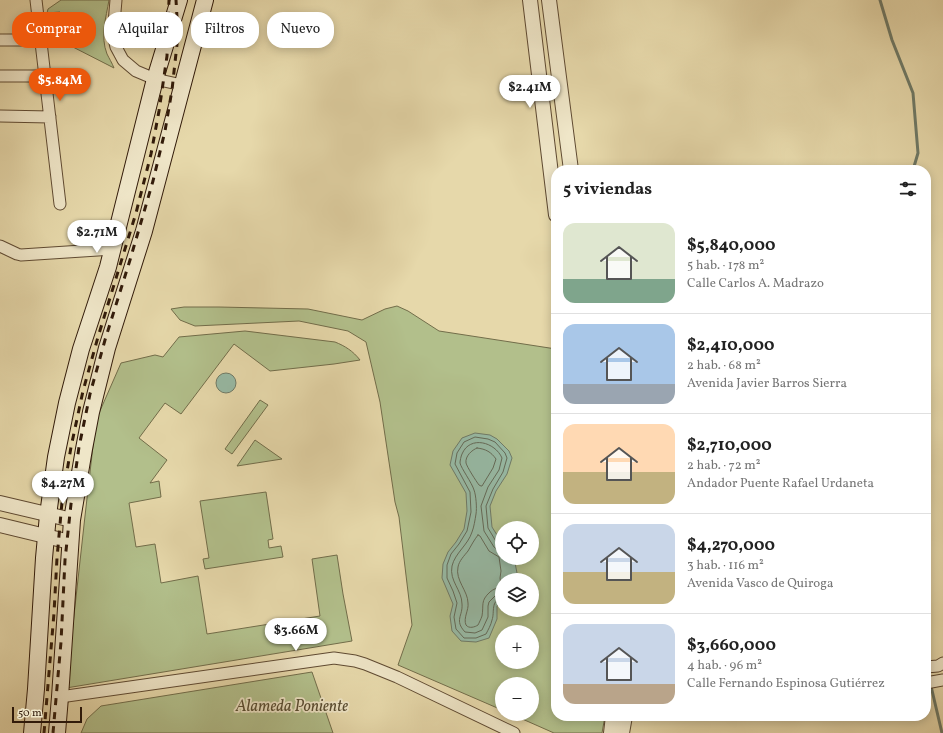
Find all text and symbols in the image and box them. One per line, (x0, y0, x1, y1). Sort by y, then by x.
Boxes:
chip: Comprar (12, 12, 96, 48)
chip: Alquilar (104, 12, 183, 48)
chip: Filtros (191, 12, 259, 48)
chip: Nuevo (267, 12, 334, 48)
pin: $5.84M (27, 68, 93, 102)
text: $5.84M (38, 72, 82, 90)
pin: $2.41M (497, 75, 563, 109)
text: $2.41M (508, 79, 552, 97)
text: 5 viviendas (563, 178, 652, 201)
icon: filters (897, 178, 919, 200)
pin: $2.71M (64, 220, 130, 254)
text: $2.71M (76, 224, 118, 242)
text: $5,840,000 (687, 234, 776, 257)
icon: home (595, 239, 643, 287)
text: 5 hab. · 178 m² (687, 257, 764, 275)
text: Calle Carlos A. Madrazo (687, 275, 824, 293)
text: $2,410,000 (687, 334, 775, 357)
icon: home (595, 340, 643, 388)
text: 2 hab. · 68 m² (687, 357, 761, 375)
text: Avenida Javier Barros Sierra (687, 375, 847, 393)
text: $2,710,000 (687, 434, 772, 457)
icon: home (595, 440, 643, 488)
text: 2 hab. · 72 m² (687, 457, 761, 475)
pin: $4.27M (30, 471, 96, 505)
text: $4.27M (41, 475, 85, 493)
text: Andador Puente Rafael Urdaneta (687, 475, 874, 493)
map controls (495, 521, 539, 721)
button: locate (495, 521, 539, 565)
text: $4,270,000 (687, 534, 775, 557)
icon: home (595, 540, 643, 588)
text: 3 hab. · 116 m² (687, 557, 764, 575)
button: layers (495, 573, 539, 617)
text: Avenida Vasco de Quiroga (687, 575, 833, 593)
pin: $3.66M (263, 618, 329, 652)
text: $3.66M (274, 622, 318, 640)
button: + (495, 625, 539, 669)
text: $3,660,000 (687, 634, 776, 657)
icon: home (595, 640, 643, 688)
text: 4 hab. · 96 m² (687, 657, 762, 675)
text: Calle Fernando Espinosa Gutiérrez (687, 675, 885, 693)
button: − (495, 677, 539, 721)
park label: Alameda Poniente (235, 696, 348, 718)
scale bar (12, 705, 82, 724)
text: 50 m (18, 706, 42, 721)

